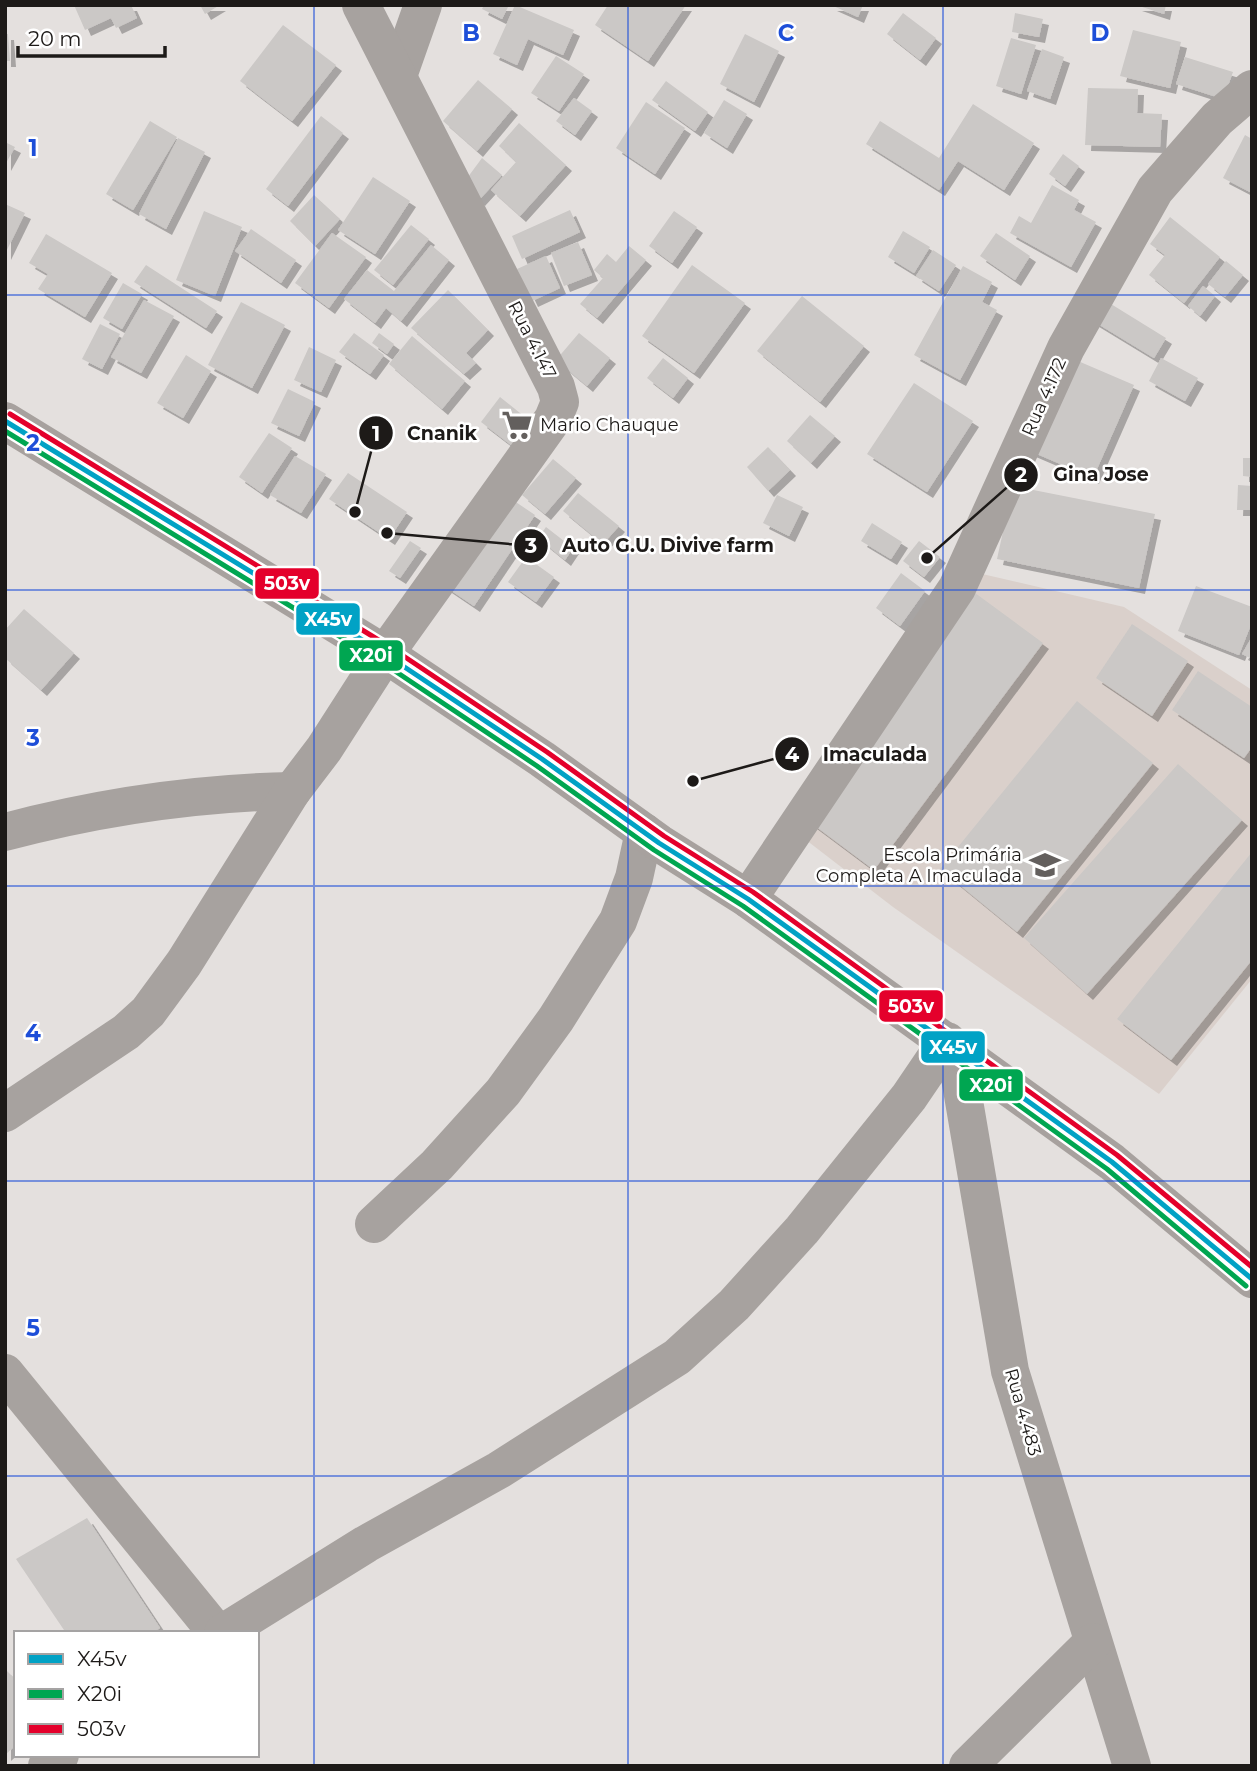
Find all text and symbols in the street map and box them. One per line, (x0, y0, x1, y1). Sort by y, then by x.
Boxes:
scale bar (18, 14, 164, 58)
text: B (462, 19, 480, 47)
text: C (778, 19, 795, 47)
text: D (1091, 19, 1110, 47)
text: 20 m (28, 26, 82, 51)
text: 1 (28, 134, 38, 162)
street label: Rua 4.147 (503, 297, 561, 383)
street label: Rua 4.172 (1017, 354, 1071, 440)
supermarket icon: Mario Chauque (500, 408, 534, 442)
callout: Cnanik (358, 413, 491, 453)
place label: Mario Chauque (540, 414, 679, 436)
text: 1 (372, 421, 380, 446)
text: Cnanik (407, 422, 478, 445)
text: 2 (26, 429, 40, 457)
callout: Gina Jose (1004, 455, 1162, 495)
text: 2 (1015, 462, 1027, 487)
text: Gina Jose (1053, 463, 1149, 486)
callout: Auto G.U. Divive farm (513, 526, 788, 566)
text: 3 (524, 533, 537, 558)
text: Auto G.U. Divive farm (561, 534, 774, 557)
line badge: 503v (254, 567, 320, 600)
text: 503v (264, 572, 311, 595)
line badge: X45v (295, 602, 361, 636)
text: X45v (304, 608, 353, 631)
line badge: X20i (338, 639, 404, 672)
text: X20i (349, 644, 393, 667)
text: 3 (25, 724, 40, 752)
callout: Imaculada (774, 734, 942, 774)
text: 4 (785, 742, 800, 767)
text: Imaculada (823, 743, 927, 766)
place label: Escola Primária Completa A Imaculada (816, 844, 1022, 887)
school or university icon: Escola Primária Completa A Imaculada (1028, 848, 1062, 882)
line badge: 503v (878, 989, 944, 1023)
text: 503v (888, 995, 935, 1018)
text: 4 (25, 1019, 41, 1047)
line badge: X45v (920, 1030, 986, 1064)
text: X45v (929, 1036, 978, 1059)
line badge: X20i (958, 1068, 1024, 1102)
text: X20i (969, 1074, 1013, 1097)
text: 5 (26, 1314, 40, 1342)
street label: Rua 4.483 (1000, 1366, 1046, 1458)
legend (14, 1631, 259, 1757)
text: X45v (77, 1646, 127, 1671)
text: X20i (77, 1681, 122, 1706)
text: 503v (77, 1716, 126, 1741)

